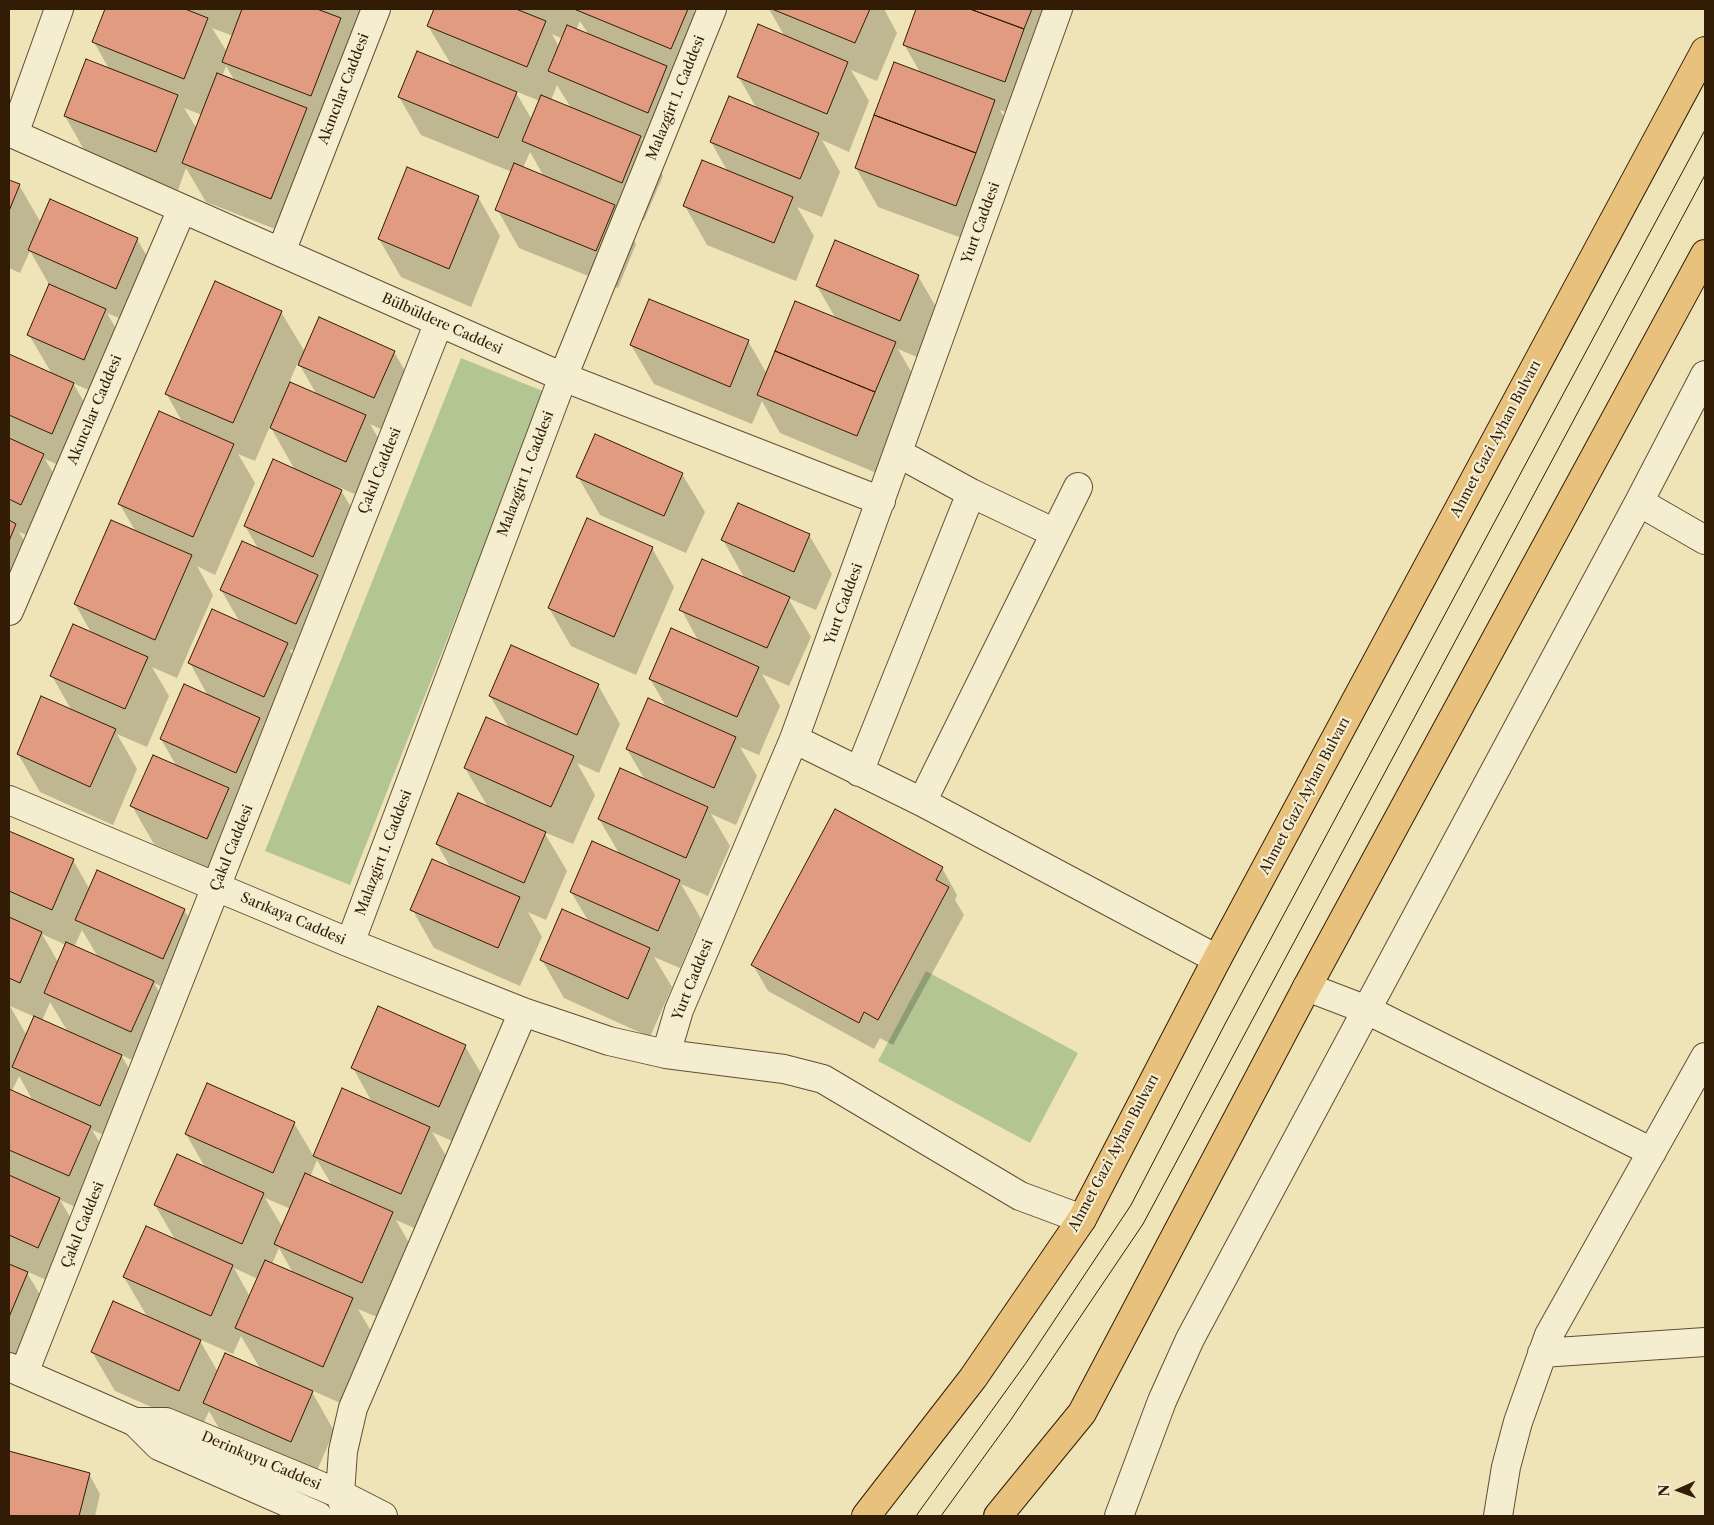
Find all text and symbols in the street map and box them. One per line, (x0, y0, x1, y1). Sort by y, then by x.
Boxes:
street label: Akıncılar Caddesi (315, 31, 373, 147)
street label: Malazgirt 1. Caddesi (643, 33, 709, 163)
street label: Yurt Caddesi (958, 180, 1004, 266)
street label: Bülbüldere Caddesi (379, 290, 505, 358)
street label: Akıncılar Caddesi (64, 353, 126, 467)
street label: Ahmet Gazi Ayhan Bulvarı (1447, 358, 1545, 520)
street label: Malazgirt 1. Caddesi (494, 409, 558, 539)
street label: Çakıl Caddesi (355, 425, 405, 517)
street label: Yurt Caddesi (821, 561, 867, 647)
street label: Ahmet Gazi Ayhan Bulvarı (1256, 715, 1354, 877)
street label: Malazgirt 1. Caddesi (352, 788, 416, 918)
street label: Çakıl Caddesi (207, 802, 257, 894)
street label: Sarıkaya Caddesi (238, 889, 348, 949)
street label: Yurt Caddesi (669, 937, 717, 1023)
street label: Ahmet Gazi Ayhan Bulvarı (1065, 1072, 1163, 1234)
street label: Çakıl Caddesi (58, 1179, 108, 1271)
street label: Derinkuyu Caddesi (199, 1428, 323, 1494)
north arrow (1654, 1465, 1704, 1515)
text: N (1655, 1484, 1673, 1497)

